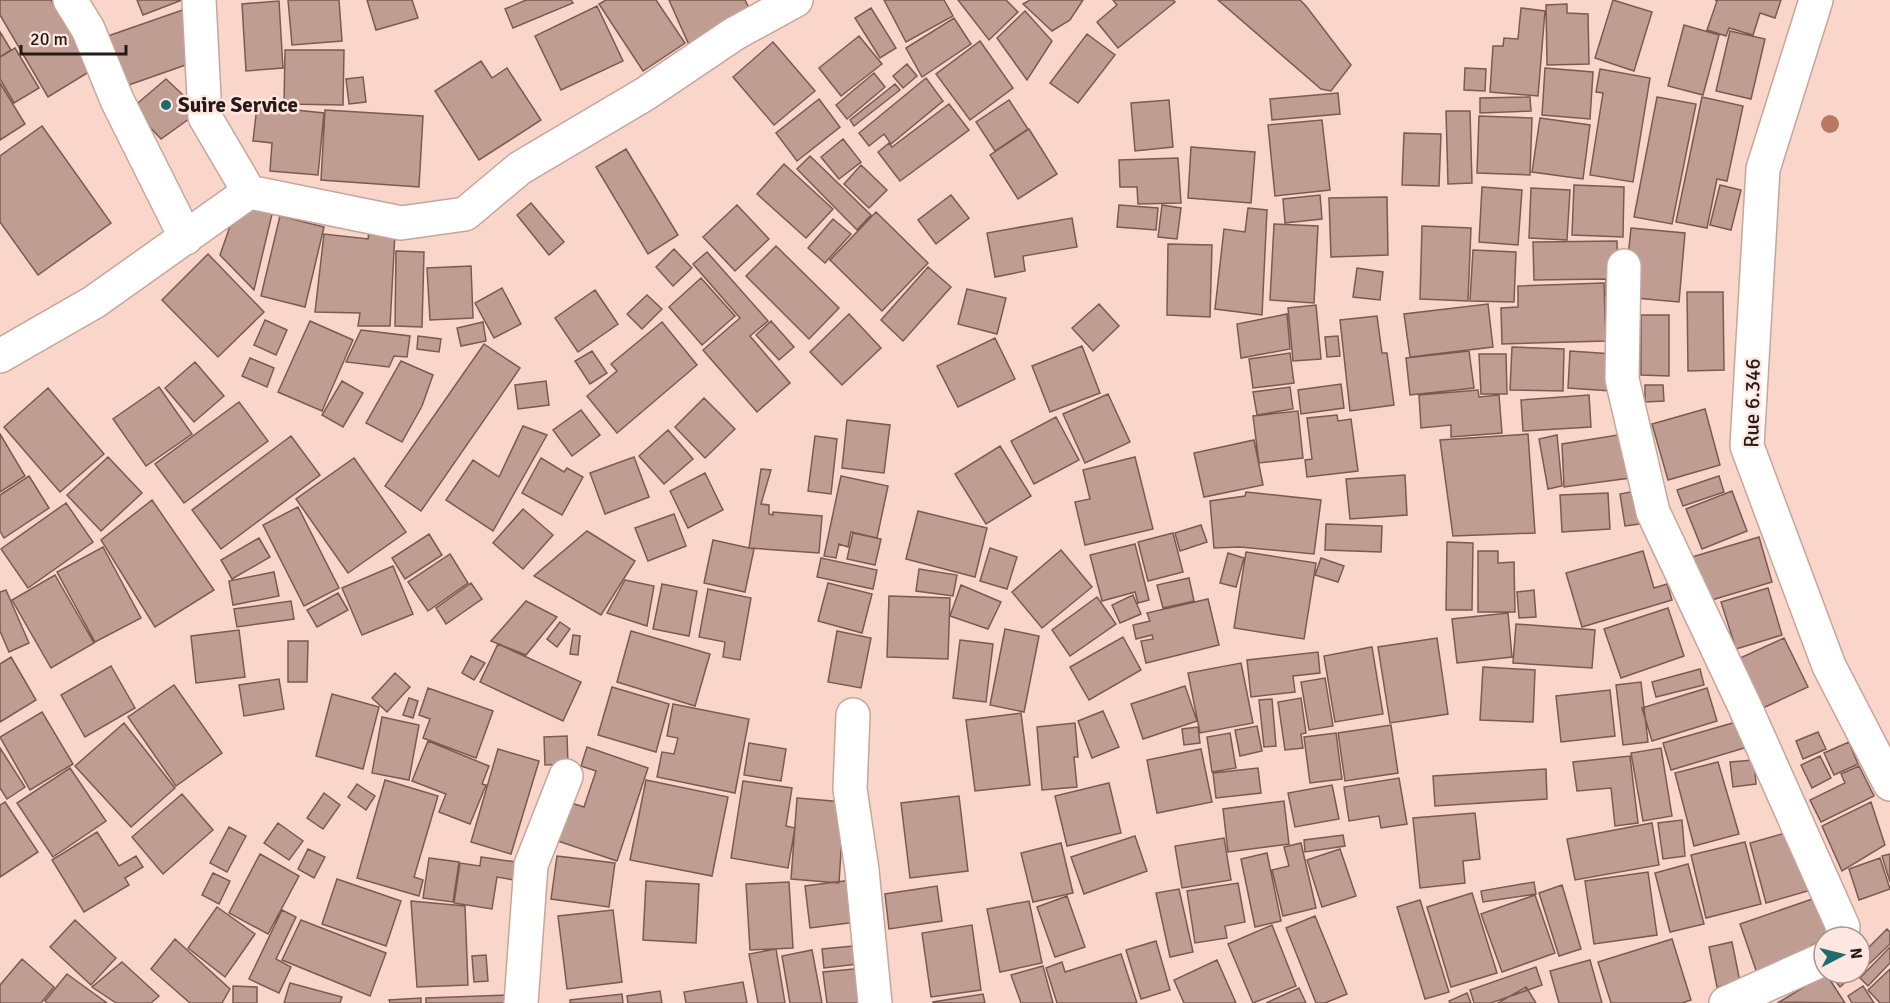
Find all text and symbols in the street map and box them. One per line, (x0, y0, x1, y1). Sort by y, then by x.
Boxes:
scale bar (21, 18, 126, 56)
text: 20 m (30, 28, 68, 50)
place label: Suire Service (178, 92, 298, 118)
marker: Suire Service (159, 98, 173, 112)
street label: Rue 6.346 (1738, 358, 1766, 448)
north arrow (1812, 925, 1872, 985)
text: N (1845, 947, 1866, 960)

